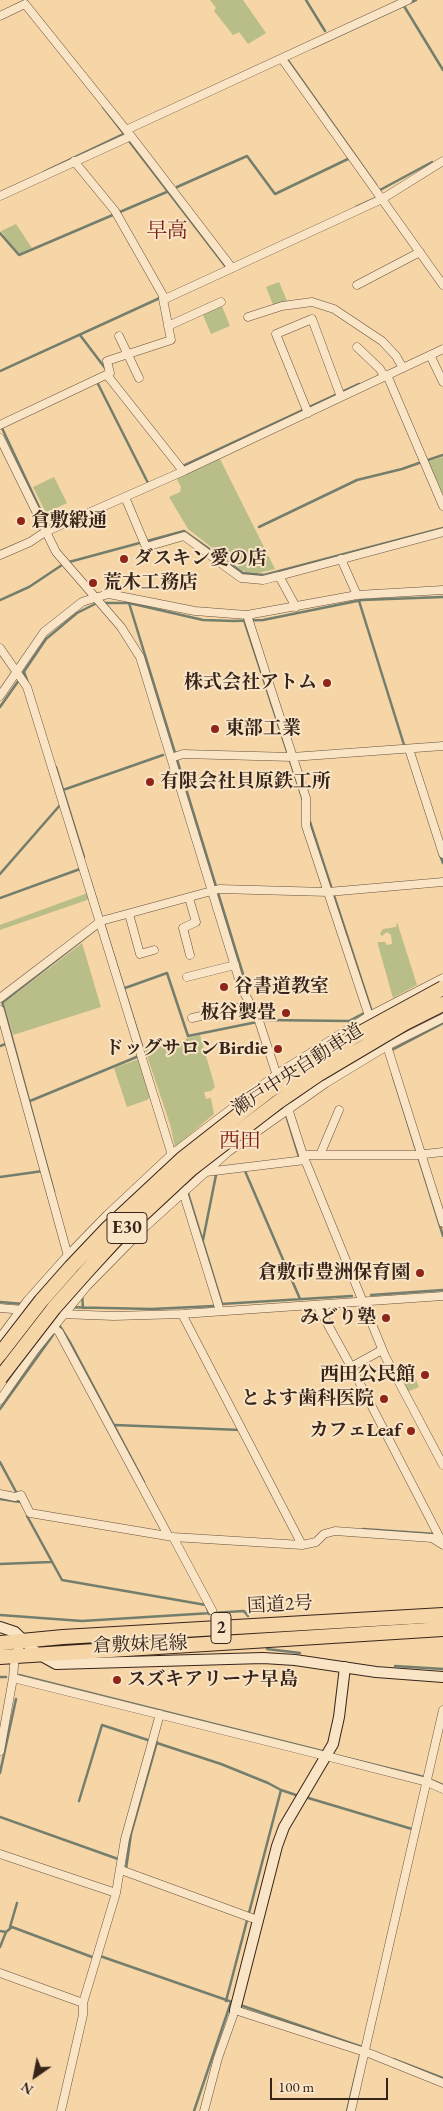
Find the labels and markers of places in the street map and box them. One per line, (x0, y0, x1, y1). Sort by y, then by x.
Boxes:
place label: 倉敷緞通 (31, 510, 107, 532)
marker: 倉敷緞通 (15, 515, 27, 527)
place label: ダスキン愛の店 (134, 548, 267, 570)
marker: ダスキン愛の店 (118, 553, 130, 565)
place label: 荒木工務店 (103, 572, 198, 594)
marker: 荒木工務店 (87, 577, 99, 589)
place label: 株式会社アトム (184, 672, 317, 694)
marker: 株式会社アトム (321, 677, 333, 689)
place label: 東部工業 (225, 718, 301, 740)
marker: 東部工業 (209, 723, 221, 735)
place label: 有限会社貝原鉄工所 (160, 771, 331, 793)
marker: 有限会社貝原鉄工所 (144, 776, 156, 788)
place label: 谷書道教室 (234, 976, 329, 998)
marker: 谷書道教室 (218, 981, 230, 993)
place label: 板谷製畳 (200, 1002, 276, 1024)
marker: 板谷製畳 (280, 1007, 292, 1019)
place label: ドッグサロンBirdie (105, 1038, 268, 1060)
marker: ドッグサロンBirdie (272, 1043, 284, 1055)
place label: 倉敷市豊洲保育園 (258, 1262, 410, 1284)
marker: 倉敷市豊洲保育園 (414, 1267, 426, 1279)
place label: みどり塾 (300, 1307, 376, 1329)
marker: みどり塾 (380, 1312, 392, 1324)
place label: 西田公民館 (320, 1364, 415, 1386)
marker: 西田公民館 (419, 1369, 431, 1381)
place label: とよす歯科医院 (241, 1388, 374, 1410)
marker: とよす歯科医院 (378, 1393, 390, 1405)
place label: カフェLeaf (309, 1420, 401, 1442)
marker: カフェLeaf (405, 1425, 417, 1437)
place label: スズキアリーナ早島 (127, 1669, 298, 1691)
marker: スズキアリーナ早島 (111, 1674, 123, 1686)

